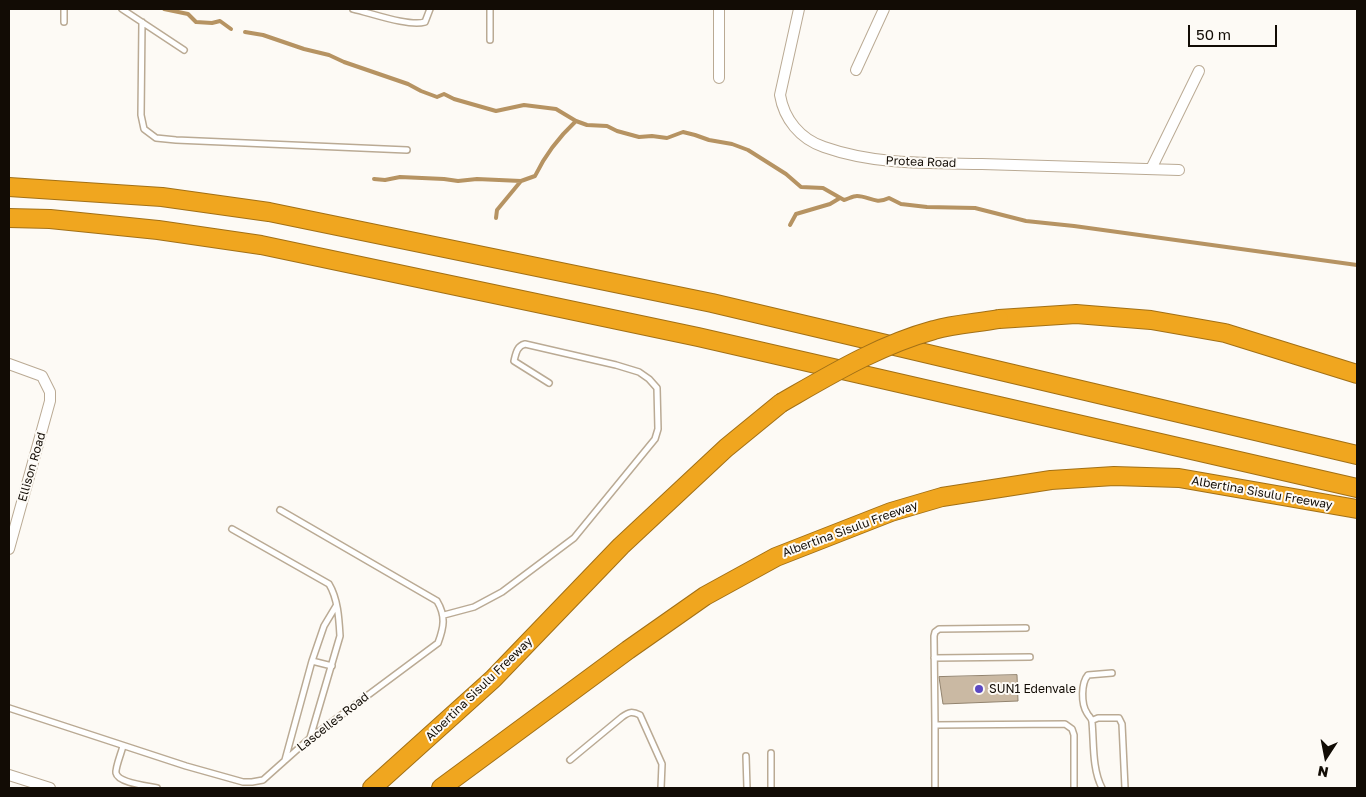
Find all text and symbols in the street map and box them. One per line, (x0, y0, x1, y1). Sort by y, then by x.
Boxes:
scale bar (1191, 15, 1280, 47)
text: 50 m (1196, 25, 1231, 43)
street label: Protea Road (885, 154, 957, 170)
street label: Ellison Road (15, 431, 49, 503)
street label: Albertina Sisulu Freeway (1190, 473, 1334, 513)
street label: Albertina Sisulu Freeway (780, 498, 920, 560)
street label: Albertina Sisulu Freeway (423, 634, 535, 744)
place label: SUN1 Edenvale (989, 682, 1076, 696)
marker: SUN1 Edenvale (973, 683, 985, 695)
street label: Lascelles Road (294, 690, 372, 754)
north arrow (1301, 732, 1351, 782)
text: N (1316, 763, 1330, 782)

